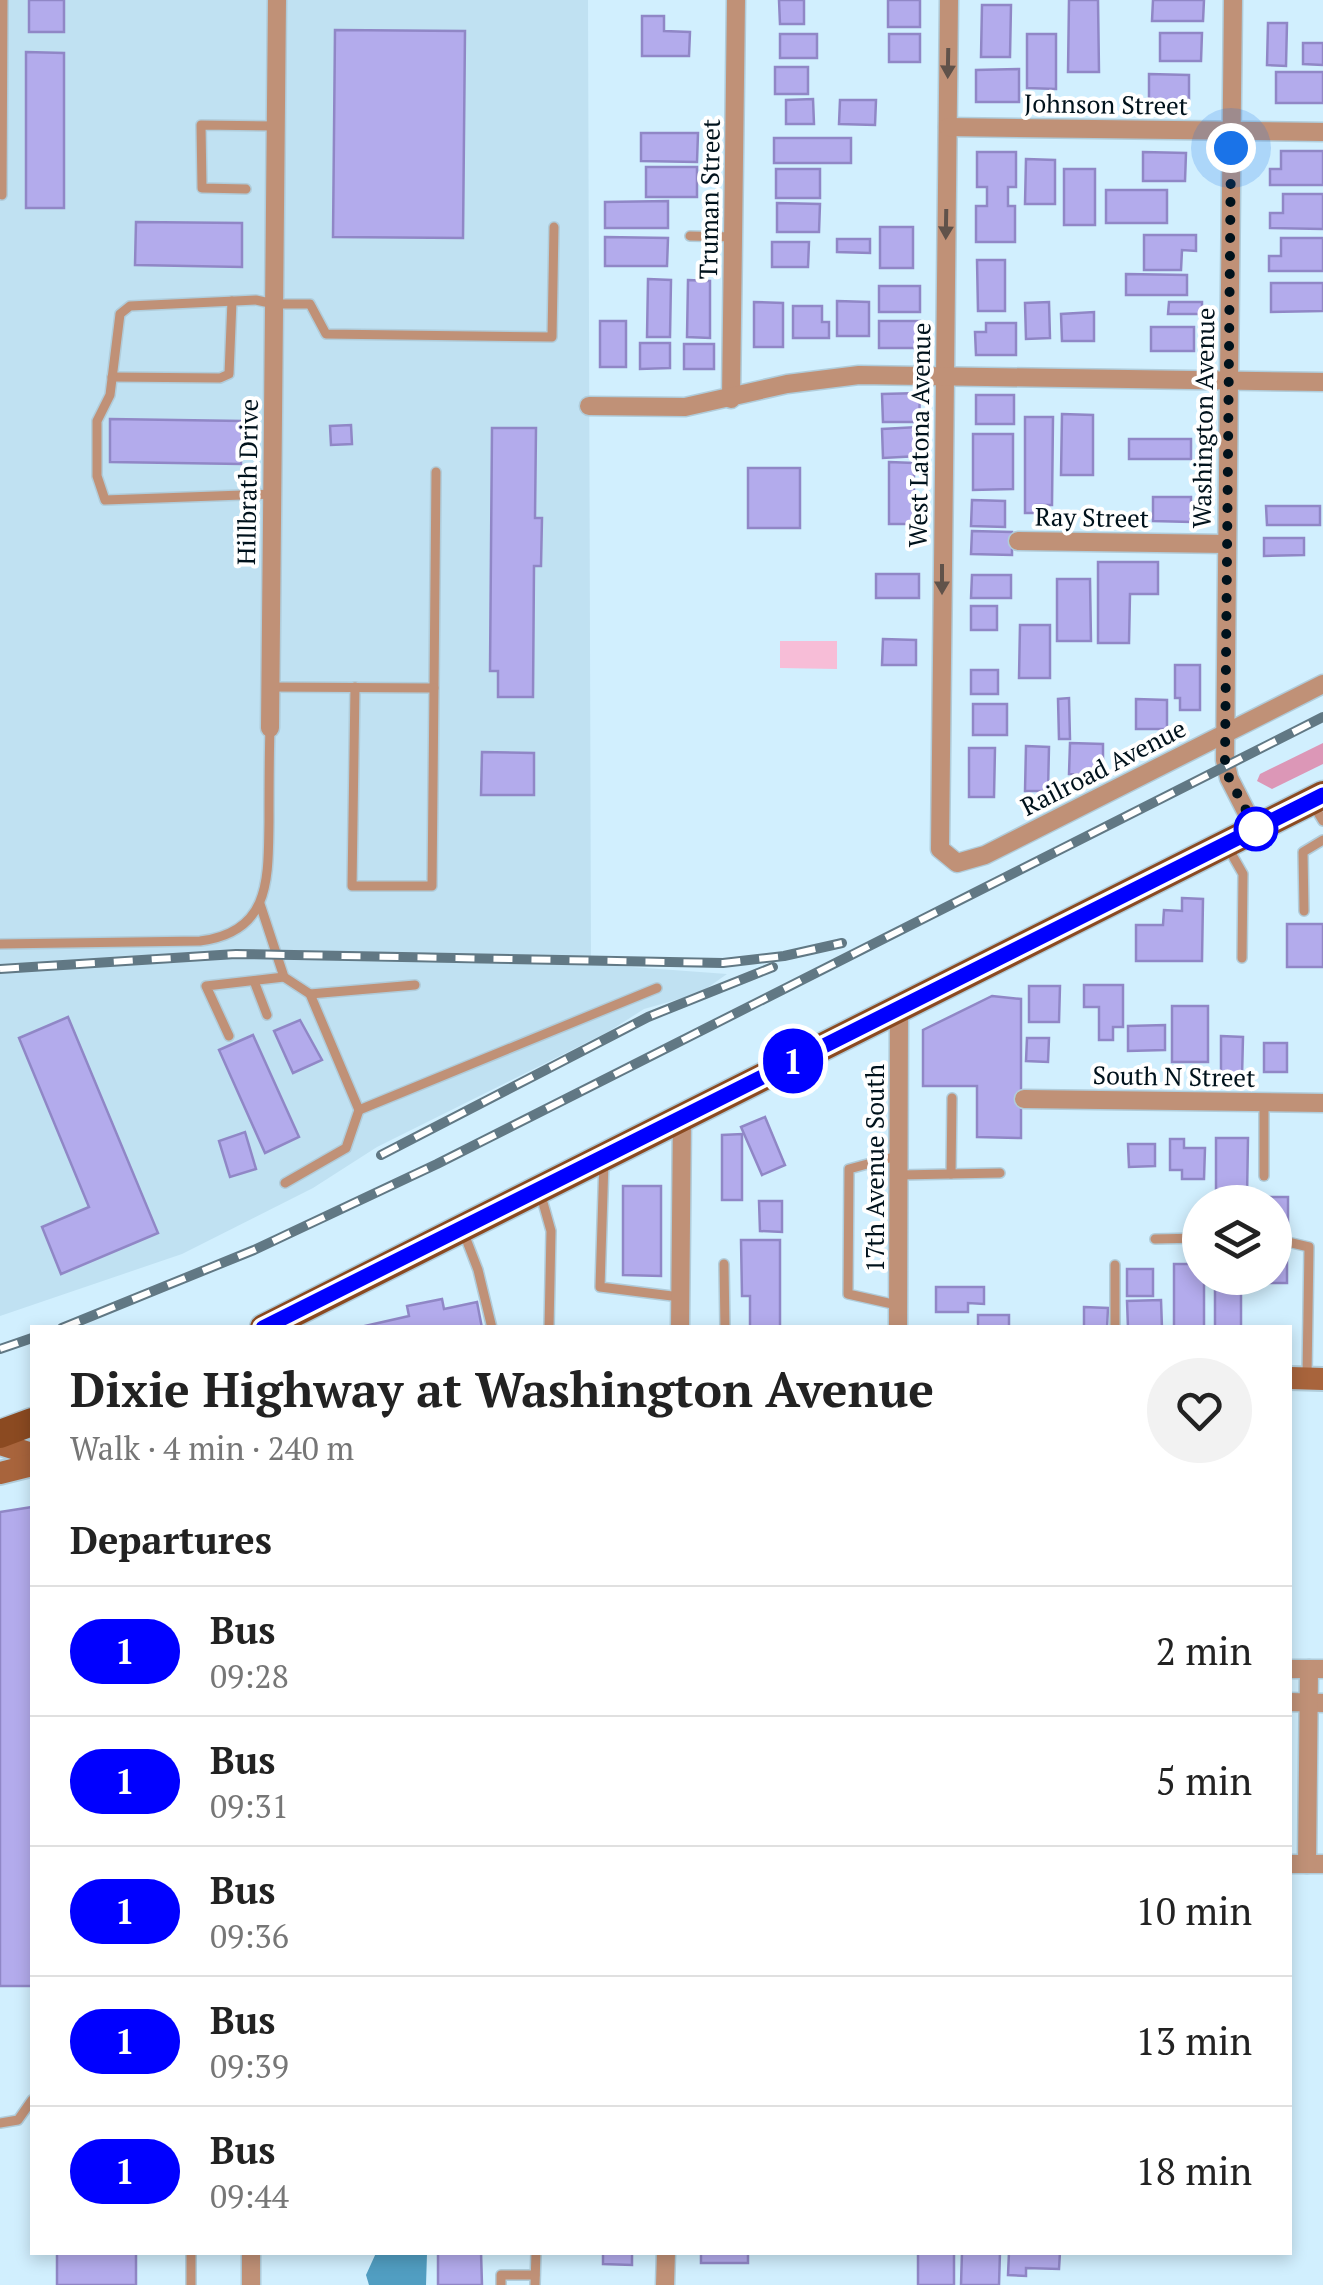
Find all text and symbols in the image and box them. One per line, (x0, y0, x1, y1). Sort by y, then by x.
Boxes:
one-way arrow (940, 48, 956, 80)
street label: Johnson Street (1024, 86, 1188, 122)
street label: Truman Street (691, 118, 727, 280)
your location (1206, 123, 1256, 173)
one-way arrow (938, 209, 954, 241)
street label: Washington Avenue (1185, 307, 1221, 529)
street label: West Latona Avenue (901, 322, 937, 548)
street label: Hillbrath Drive (229, 399, 265, 565)
street label: Ray Street (1035, 500, 1149, 534)
one-way arrow (934, 563, 950, 595)
street label: Railroad Avenue (1015, 711, 1191, 823)
unlabelled marker (1235, 808, 1277, 850)
line badge: 1 (760, 1028, 826, 1094)
text: 1 (783, 1038, 803, 1084)
street label: South N Street (1092, 1058, 1256, 1094)
street label: 17th Avenue South (858, 1063, 891, 1272)
map controls (1182, 1185, 1292, 1295)
button: layers (1182, 1185, 1292, 1295)
text: Dixie Highway at Washington Avenue (70, 1357, 934, 1421)
button: heart (1147, 1358, 1252, 1463)
text: Walk · 4 min · 240 m (70, 1427, 354, 1469)
text: Departures (70, 1515, 272, 1565)
text: Bus (210, 1605, 275, 1655)
text: 2 min (1156, 1626, 1252, 1676)
text: 1 (115, 1628, 135, 1674)
text: 09:28 (210, 1655, 289, 1697)
text: Bus (210, 1735, 275, 1785)
text: 5 min (1156, 1756, 1252, 1806)
text: 1 (115, 1758, 135, 1804)
text: 09:31 (210, 1785, 289, 1827)
text: Bus (210, 1865, 275, 1915)
text: 10 min (1135, 1886, 1252, 1936)
text: 1 (115, 1888, 135, 1934)
text: 09:36 (210, 1915, 289, 1957)
text: Bus (210, 1995, 275, 2045)
text: 13 min (1135, 2016, 1252, 2066)
text: 1 (115, 2018, 135, 2064)
text: 09:39 (210, 2045, 289, 2087)
text: Bus (210, 2125, 275, 2175)
text: 18 min (1135, 2146, 1252, 2196)
text: 1 (115, 2148, 135, 2194)
text: 09:44 (210, 2175, 289, 2217)

